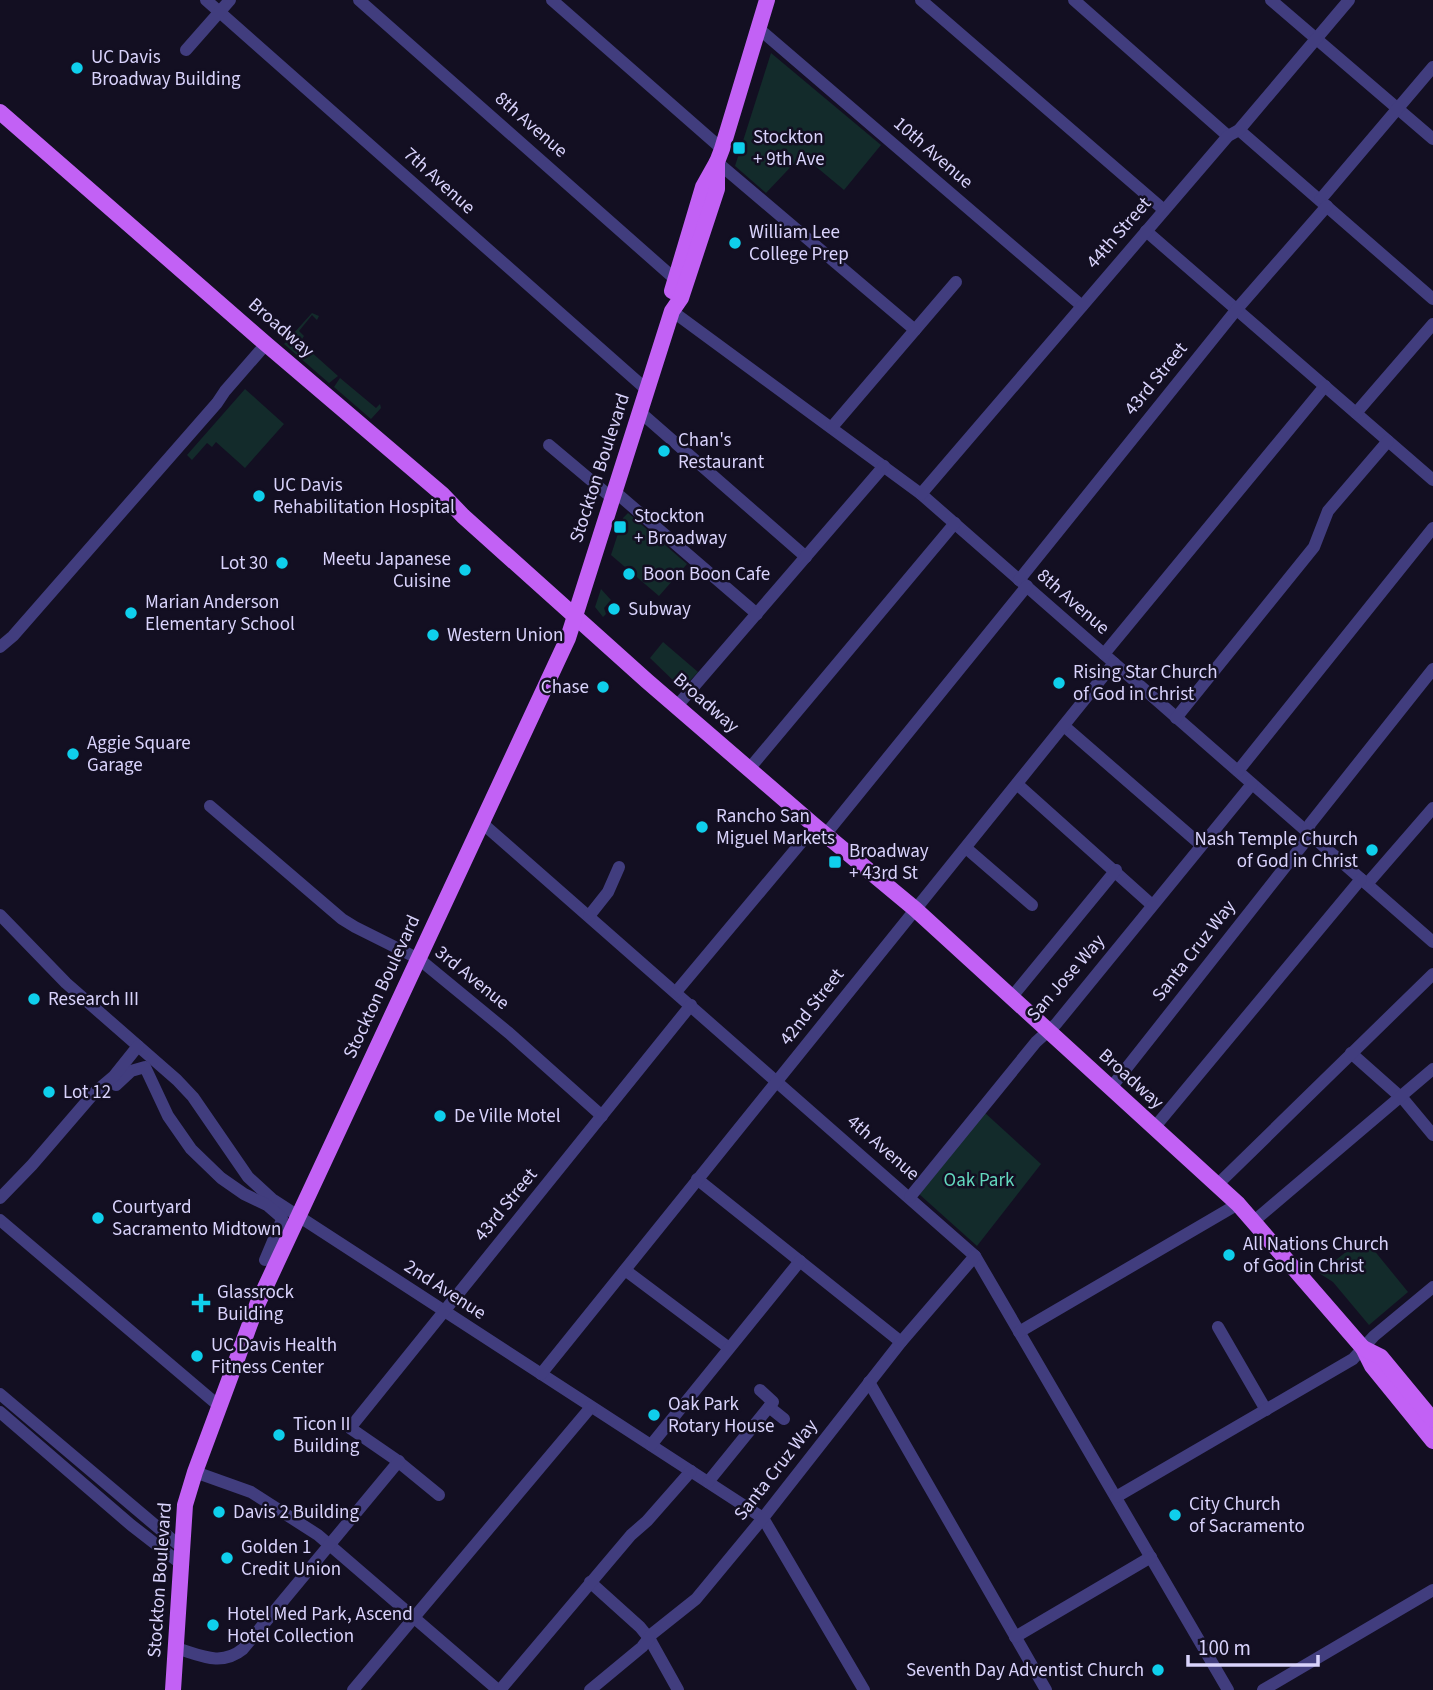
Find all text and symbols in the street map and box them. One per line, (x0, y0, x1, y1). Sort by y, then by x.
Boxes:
place label: UC Davis Broadway Building (91, 44, 241, 93)
marker: UC Davis Broadway Building (69, 60, 85, 76)
street label: 8th Avenue (489, 86, 573, 164)
street label: 10th Avenue (887, 111, 979, 195)
place label: Stockton + 9th Ave (753, 124, 825, 173)
marker: Stockton + 9th Ave (731, 140, 747, 156)
street label: 7th Avenue (397, 141, 481, 221)
street label: 44th Street (1080, 191, 1158, 275)
place label: William Lee College Prep (749, 219, 849, 268)
marker: William Lee College Prep (727, 235, 743, 251)
street label: Broadway (242, 292, 320, 364)
street label: 43rd Street (1118, 336, 1194, 421)
street label: Stockton Boulevard (563, 390, 637, 546)
place label: Chan's Restaurant (678, 427, 765, 476)
marker: Chan's Restaurant (656, 443, 672, 459)
place label: UC Davis Rehabilitation Hospital (273, 472, 455, 521)
marker: UC Davis Rehabilitation Hospital (251, 488, 267, 504)
place label: Stockton + Broadway (634, 503, 727, 552)
marker: Stockton + Broadway (612, 519, 628, 535)
place label: Meetu Japanese Cuisine (322, 546, 451, 595)
place label: Lot 30 (220, 550, 268, 577)
marker: Lot 30 (274, 555, 290, 571)
place label: Boon Boon Cafe (643, 561, 770, 588)
marker: Meetu Japanese Cuisine (457, 562, 473, 578)
street label: 8th Avenue (1031, 563, 1115, 641)
marker: Boon Boon Cafe (621, 566, 637, 582)
place label: Marian Anderson Elementary School (145, 589, 295, 638)
place label: Subway (628, 596, 691, 623)
marker: Subway (606, 601, 622, 617)
marker: Marian Anderson Elementary School (123, 605, 139, 621)
place label: Western Union (447, 622, 563, 649)
marker: Western Union (425, 627, 441, 643)
place label: Rising Star Church of God in Christ (1073, 659, 1218, 708)
street label: Broadway (667, 667, 745, 739)
place label: Chase (541, 674, 589, 701)
marker: Rising Star Church of God in Christ (1051, 675, 1067, 691)
marker: Chase (595, 679, 611, 695)
place label: Aggie Square Garage (87, 730, 191, 779)
marker: Aggie Square Garage (65, 746, 81, 762)
place label: Rancho San Miguel Markets (716, 803, 835, 852)
marker: Rancho San Miguel Markets (694, 819, 710, 835)
place label: Nash Temple Church of God in Christ (1194, 826, 1359, 875)
place label: Broadway + 43rd St (849, 838, 929, 887)
marker: Nash Temple Church of God in Christ (1364, 842, 1380, 858)
marker: Broadway + 43rd St (827, 854, 843, 870)
street label: Santa Cruz Way (1146, 894, 1242, 1007)
street label: Stockton Boulevard (337, 911, 427, 1063)
street label: San Jose Way (1021, 928, 1112, 1027)
street label: 3rd Avenue (429, 940, 515, 1016)
street label: 42nd Street (773, 962, 851, 1051)
place label: Research III (48, 986, 139, 1013)
marker: Research III (26, 991, 42, 1007)
street label: Broadway (1092, 1042, 1170, 1116)
place label: Lot 12 (63, 1079, 111, 1106)
marker: Lot 12 (41, 1084, 57, 1100)
place label: De Ville Motel (454, 1103, 561, 1130)
marker: De Ville Motel (432, 1108, 448, 1124)
street label: 4th Avenue (841, 1109, 925, 1187)
street label: 43rd Street (468, 1162, 544, 1247)
park label: Oak Park (944, 1167, 1015, 1194)
place label: Courtyard Sacramento Midtown (112, 1194, 281, 1243)
marker: Courtyard Sacramento Midtown (90, 1210, 106, 1226)
place label: All Nations Church of God in Christ (1243, 1231, 1389, 1280)
marker: All Nations Church of God in Christ (1221, 1247, 1237, 1263)
street label: 2nd Avenue (399, 1253, 491, 1327)
place label: Glassrock Building (217, 1279, 294, 1328)
marker: Glassrock Building (191, 1293, 211, 1313)
place label: UC Davis Health Fitness Center (211, 1332, 337, 1381)
marker: UC Davis Health Fitness Center (189, 1348, 205, 1364)
place label: Oak Park Rotary House (668, 1391, 774, 1440)
marker: Oak Park Rotary House (646, 1407, 662, 1423)
place label: Ticon II Building (293, 1411, 360, 1460)
street label: Santa Cruz Way (728, 1413, 824, 1526)
marker: Ticon II Building (271, 1427, 287, 1443)
place label: City Church of Sacramento (1189, 1491, 1305, 1540)
place label: Davis 2 Building (233, 1499, 359, 1526)
street label: Stockton Boulevard (141, 1501, 179, 1659)
marker: Davis 2 Building (211, 1504, 227, 1520)
marker: City Church of Sacramento (1167, 1507, 1183, 1523)
place label: Golden 1 Credit Union (241, 1534, 341, 1583)
marker: Golden 1 Credit Union (219, 1550, 235, 1566)
place label: Hotel Med Park, Ascend Hotel Collection (227, 1601, 413, 1650)
marker: Hotel Med Park, Ascend Hotel Collection (205, 1617, 221, 1633)
scale bar (1188, 1624, 1318, 1668)
text: 100 m (1198, 1633, 1251, 1663)
place label: Seventh Day Adventist Church (906, 1657, 1144, 1684)
marker: Seventh Day Adventist Church (1150, 1662, 1166, 1678)

